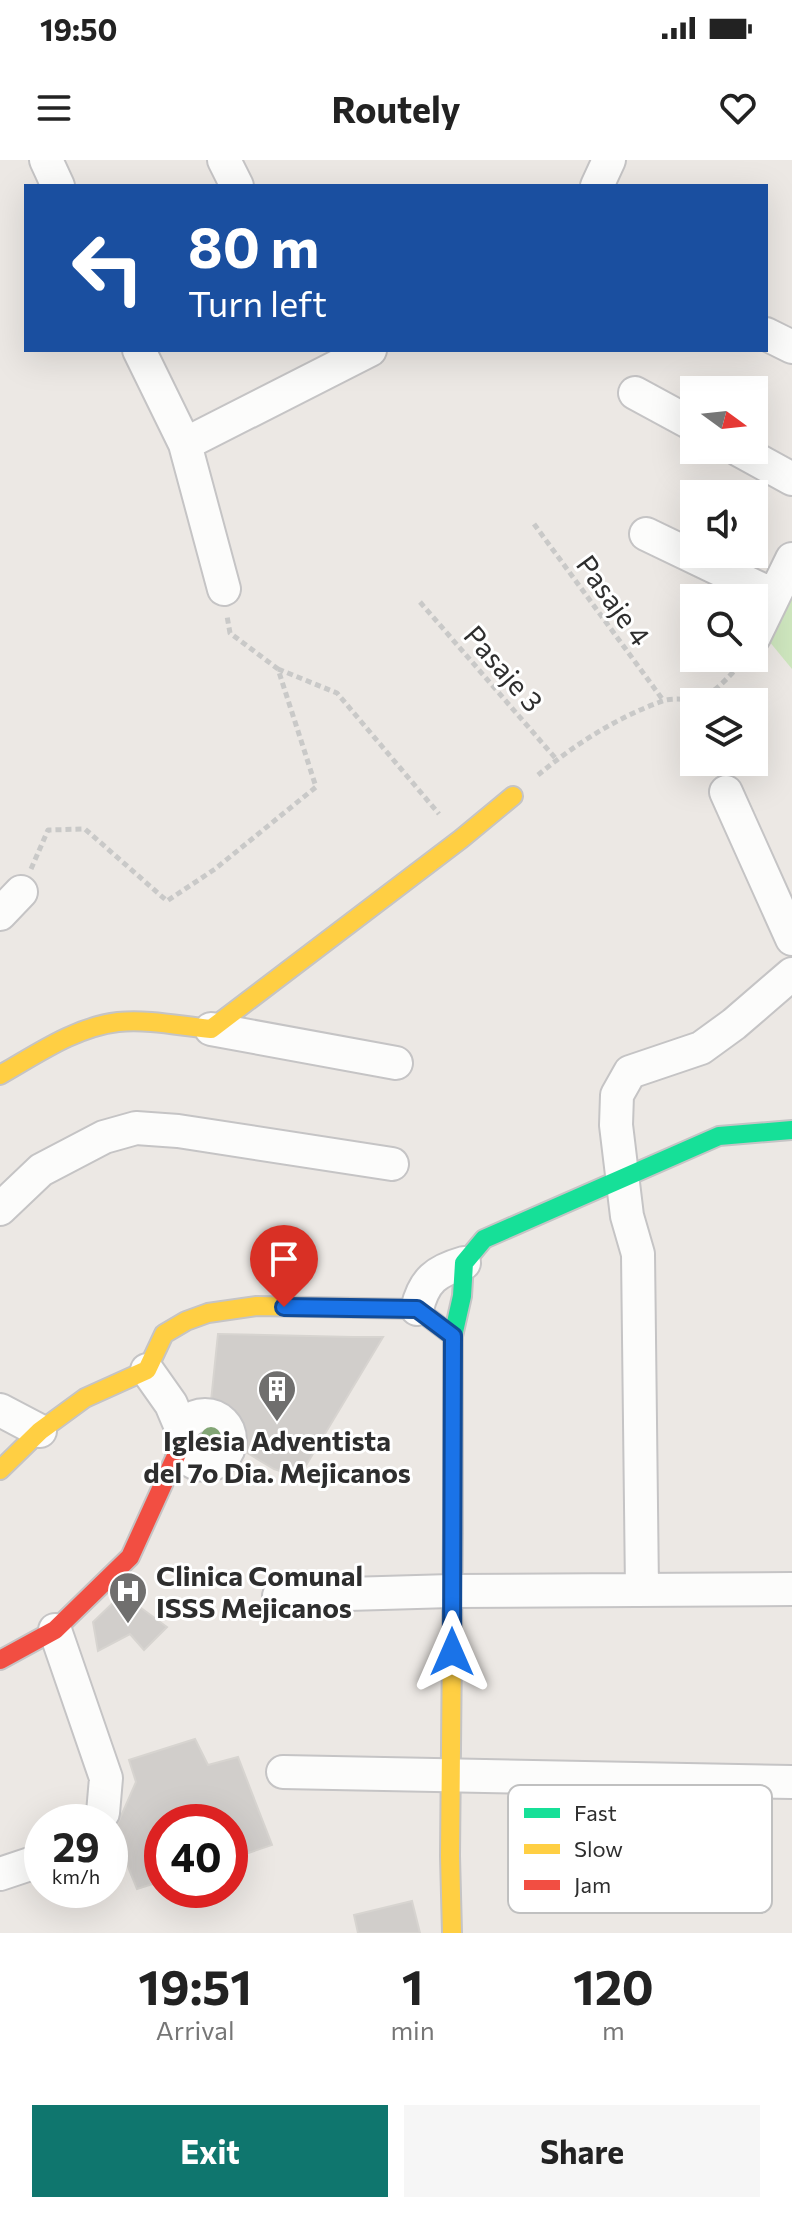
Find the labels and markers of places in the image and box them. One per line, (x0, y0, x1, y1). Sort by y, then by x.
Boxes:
pin (250, 1225, 318, 1307)
building icon: Iglesia Adventista del 7o Dia. Mejicanos (256, 1368, 298, 1423)
place label: Iglesia Adventista del 7o Dia. Mejicanos (143, 1423, 411, 1489)
place label: Clinica Comunal ISSS Mejicanos (156, 1558, 363, 1624)
hospital icon: Clinica Comunal ISSS Mejicanos (107, 1570, 149, 1625)

